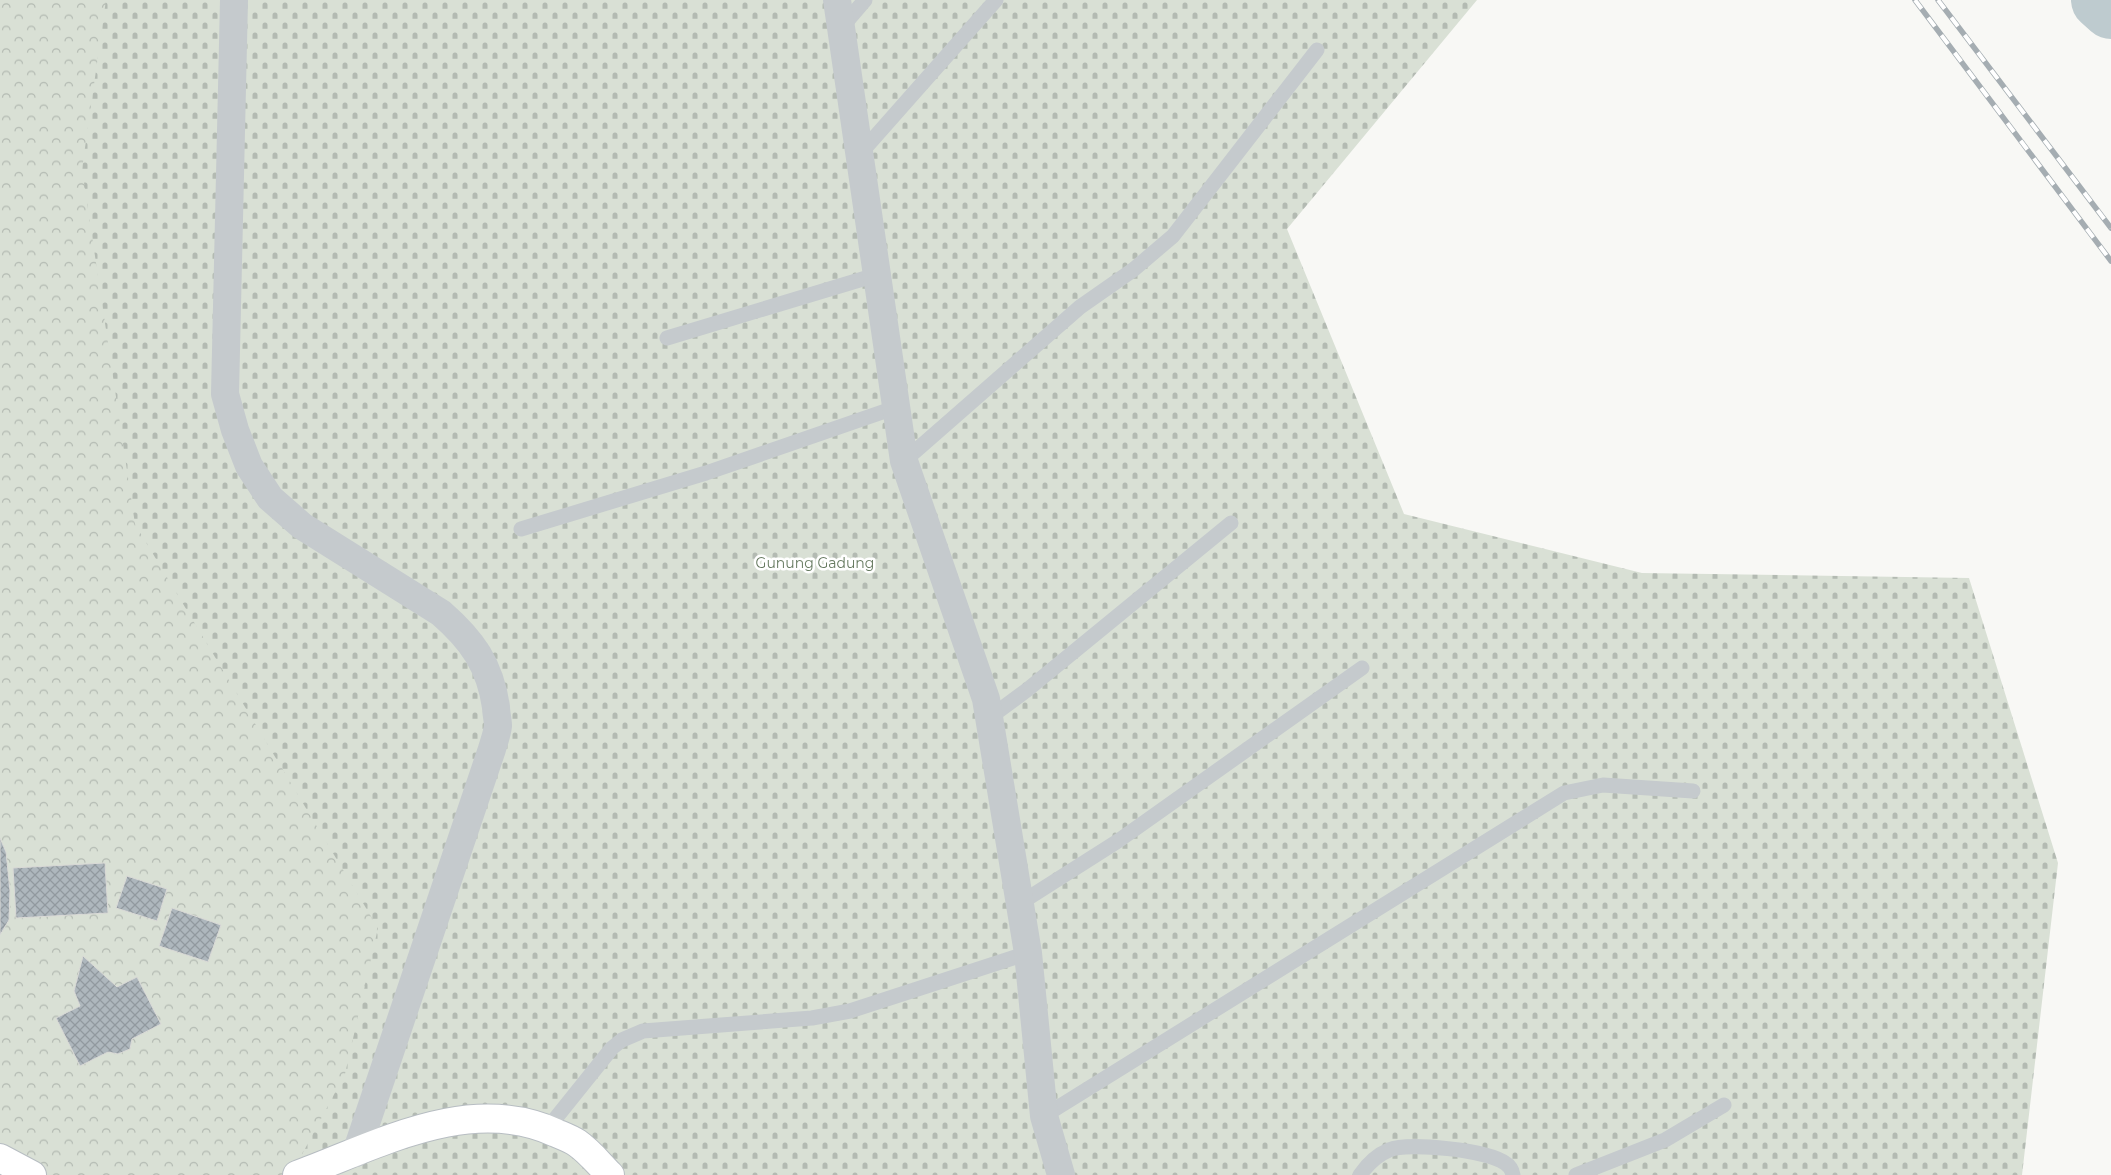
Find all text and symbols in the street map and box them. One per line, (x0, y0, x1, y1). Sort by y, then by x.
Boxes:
park label: Gunung Gadung (756, 554, 874, 572)

